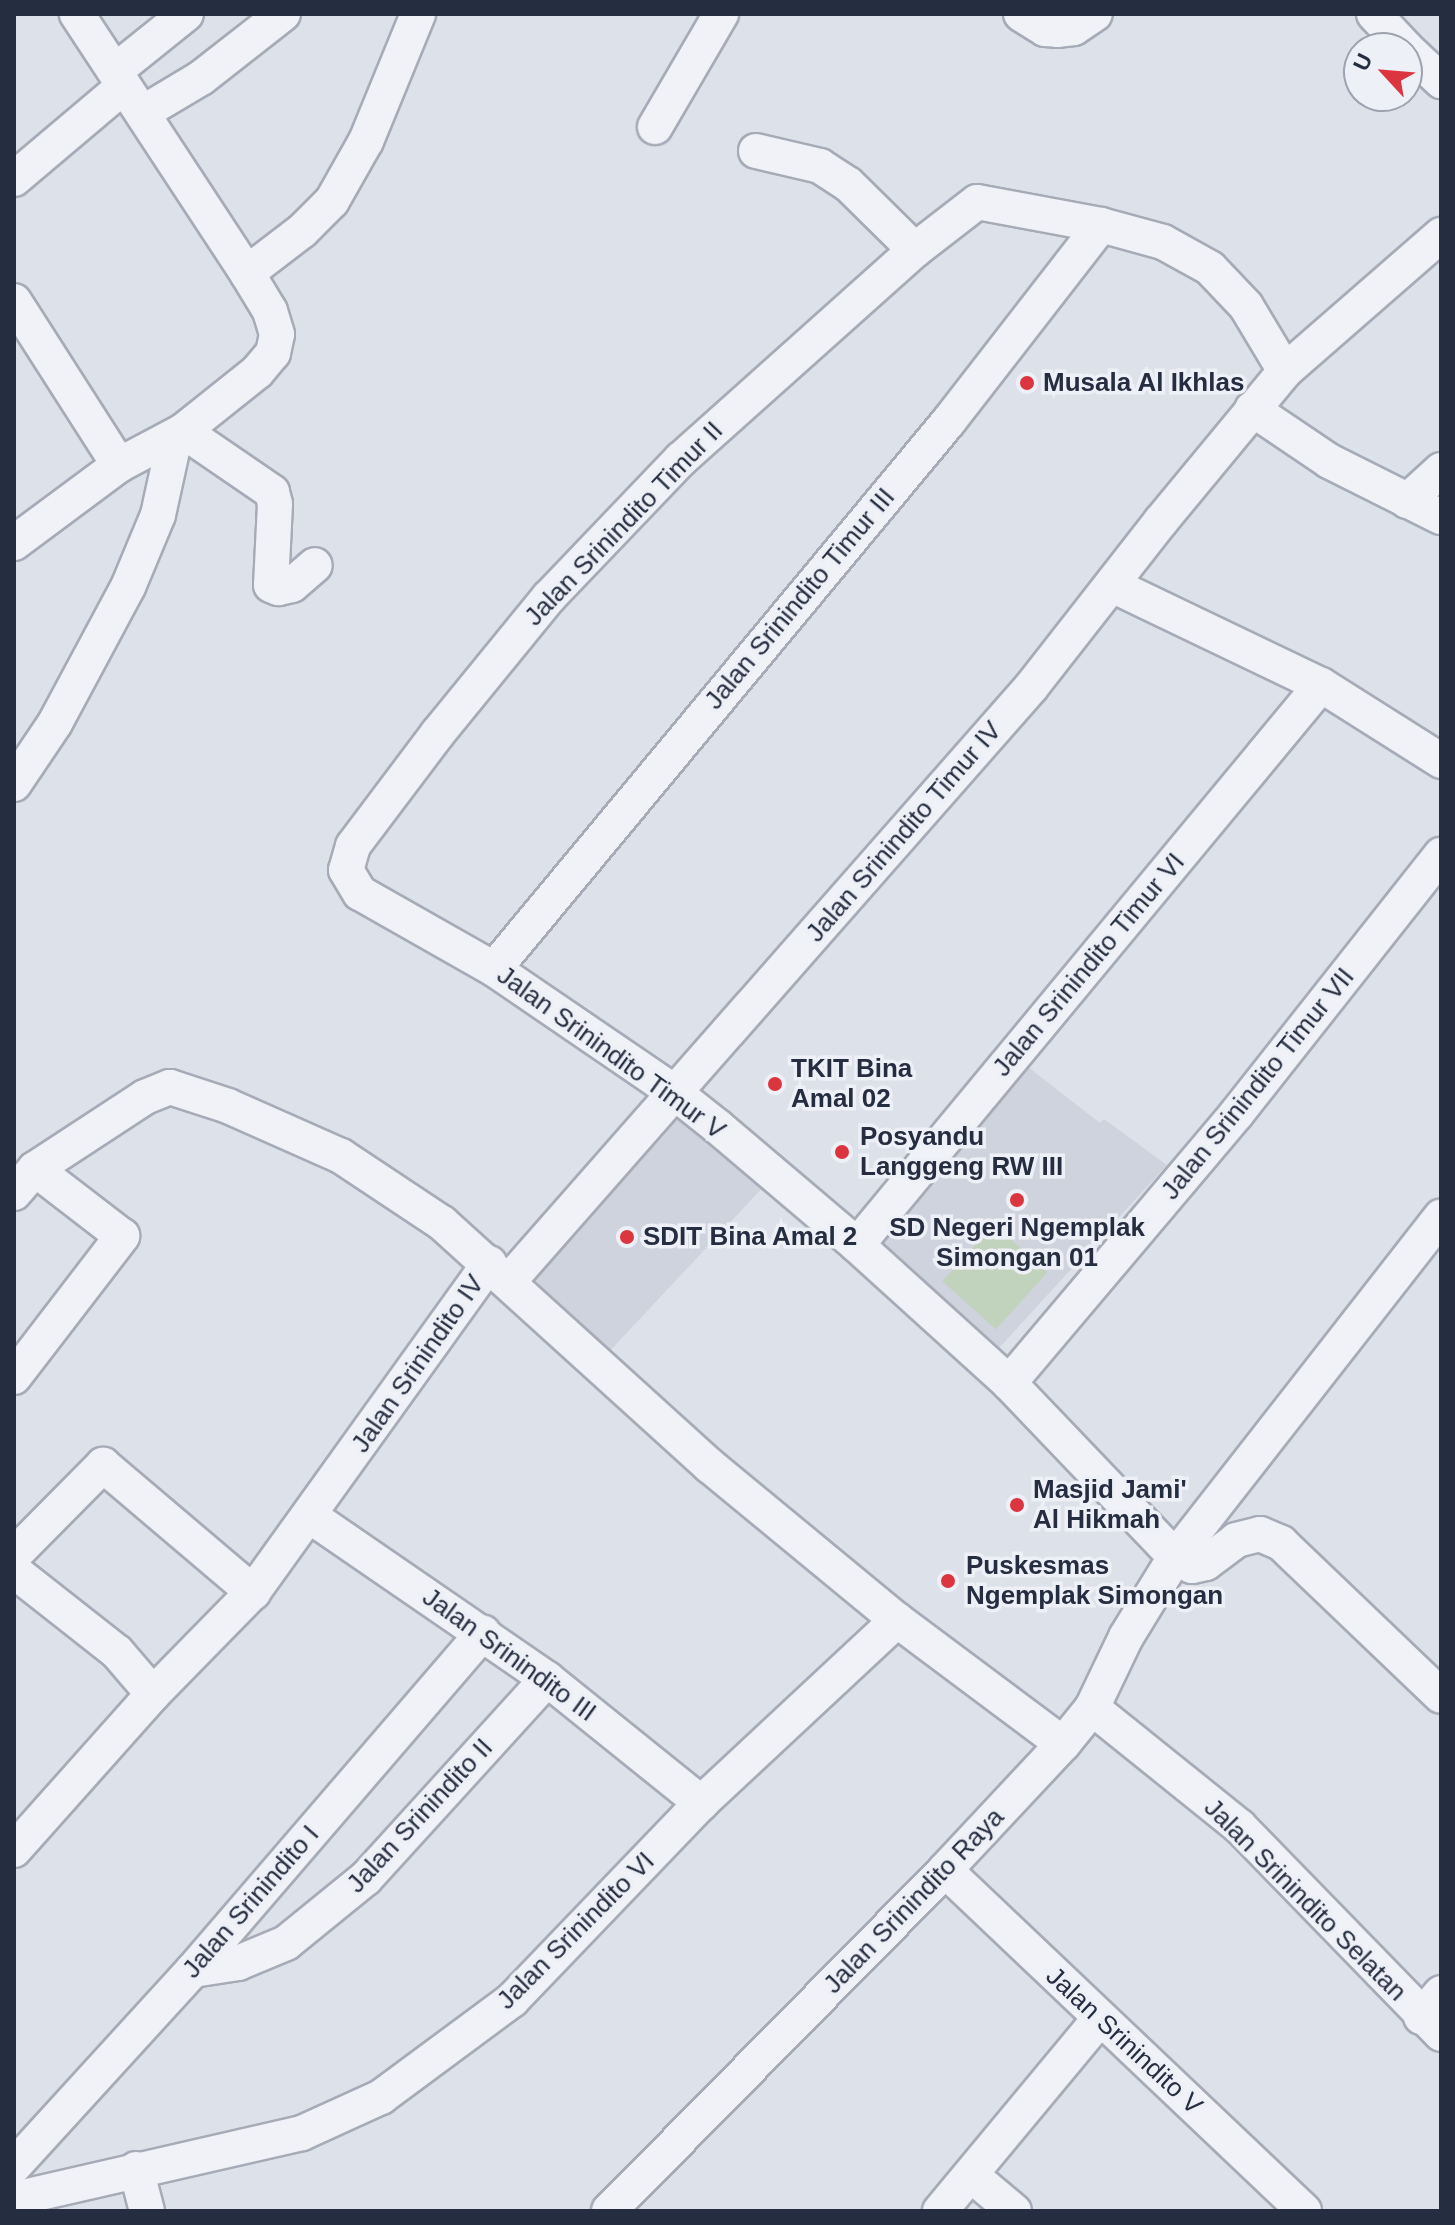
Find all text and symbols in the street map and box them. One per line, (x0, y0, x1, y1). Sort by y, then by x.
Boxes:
north arrow (1343, 32, 1423, 112)
text: U (1348, 50, 1377, 75)
place label: Musala Al Ikhlas (1043, 367, 1245, 399)
marker: Musala Al Ikhlas (1018, 374, 1036, 392)
street label: Jalan Srinindito Timur II (518, 415, 730, 633)
street label: Jalan Srinindito Timur III (698, 482, 902, 716)
street label: Jalan Srinindito Timur IV (800, 715, 1008, 949)
street label: Jalan Srinindito Timur VI (986, 847, 1192, 1083)
street label: Jalan Srinindito Timur V (491, 960, 731, 1146)
street label: Jalan Srinindito Timur VII (1155, 962, 1361, 1206)
place label: TKIT Bina Amal 02 (791, 1053, 912, 1114)
marker: TKIT Bina Amal 02 (766, 1075, 784, 1093)
place label: Posyandu Langgeng RW III (860, 1121, 1063, 1182)
marker: Posyandu Langgeng RW III (831, 1141, 853, 1163)
marker: SD Negeri Ngemplak Simongan 01 (1008, 1191, 1026, 1209)
place label: SD Negeri Ngemplak Simongan 01 (889, 1212, 1145, 1274)
place label: SDIT Bina Amal 2 (643, 1221, 858, 1253)
marker: SDIT Bina Amal 2 (618, 1228, 636, 1246)
street label: Jalan Srinindito IV (345, 1269, 491, 1459)
place label: Masjid Jami' Al Hikmah (1033, 1474, 1187, 1536)
marker: Masjid Jami' Al Hikmah (1008, 1496, 1026, 1514)
place label: Puskesmas Ngemplak Simongan (966, 1550, 1223, 1612)
marker: Puskesmas Ngemplak Simongan (937, 1570, 959, 1592)
street label: Jalan Srinindito III (416, 1582, 602, 1728)
street label: Jalan Srinindito II (341, 1732, 499, 1900)
street label: Jalan Srinindito Selatan (1197, 1792, 1413, 2008)
street label: Jalan Srinindito Raya (817, 1802, 1011, 2000)
street label: Jalan Srinindito I (176, 1819, 326, 1985)
street label: Jalan Srinindito VI (491, 1846, 661, 2016)
street label: Jalan Srinindito V (1039, 1961, 1209, 2121)

